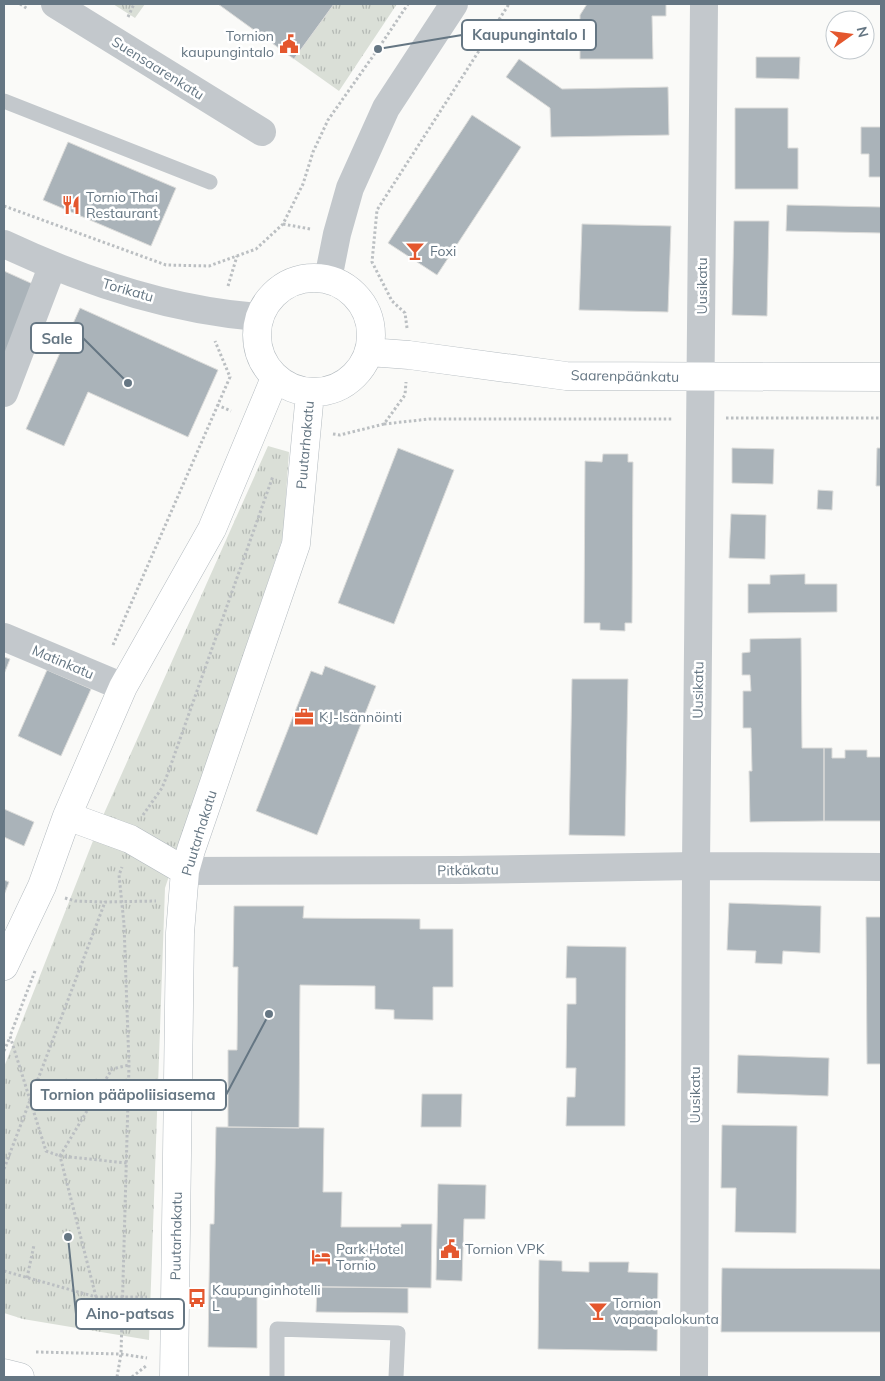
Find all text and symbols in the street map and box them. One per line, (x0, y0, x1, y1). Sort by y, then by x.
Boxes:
north arrow (825, 10, 875, 60)
callout: Kaupungintalo I (462, 20, 596, 50)
text: Kaupungintalo I (472, 25, 586, 44)
text: N (853, 25, 873, 39)
place label: Tornion kaupungintalo (181, 27, 274, 61)
street label: Suensaarenkatu (108, 32, 208, 104)
public building icon: Tornion kaupungintalo (278, 33, 300, 55)
place label: Tornio Thai Restaurant (86, 188, 158, 222)
restaurant icon: Tornio Thai Restaurant (60, 194, 82, 216)
bar icon: Foxi (404, 240, 426, 262)
place label: Foxi (430, 242, 456, 260)
street label: Uusikatu (693, 257, 711, 315)
street label: Torikatu (100, 274, 156, 306)
callout: Sale (31, 323, 83, 353)
text: Sale (41, 329, 73, 348)
street label: Saarenpäänkatu (571, 366, 679, 386)
street label: Puutarhakatu (292, 400, 318, 490)
street label: Matinkatu (29, 641, 97, 683)
street label: Uusikatu (689, 661, 707, 719)
office icon: KJ-Isännöinti (293, 706, 315, 728)
place label: KJ-Isännöinti (319, 708, 402, 726)
street label: Puutarhakatu (177, 788, 221, 878)
street label: Pitkäkatu (437, 860, 499, 880)
street label: Uusikatu (686, 1066, 704, 1124)
callout: Tornion pääpoliisiasema (31, 1080, 226, 1110)
text: Tornion pääpoliisiasema (41, 1085, 215, 1104)
street label: Puutarhakatu (166, 1192, 186, 1280)
public building icon: Tornion VPK (439, 1238, 461, 1260)
place label: Park Hotel Tornio (336, 1240, 404, 1274)
place label: Tornion VPK (465, 1240, 546, 1258)
hotel icon: Park Hotel Tornio (310, 1246, 332, 1268)
place label: Kaupunginhotelli L (212, 1281, 321, 1315)
bus stop icon: Kaupunginhotelli L (186, 1287, 208, 1309)
place label: Tornion vapaapalokunta (613, 1294, 719, 1328)
callout: Aino-patsas (76, 1299, 184, 1329)
bar icon: Tornion vapaapalokunta (587, 1300, 609, 1322)
text: Aino-patsas (86, 1304, 174, 1323)

